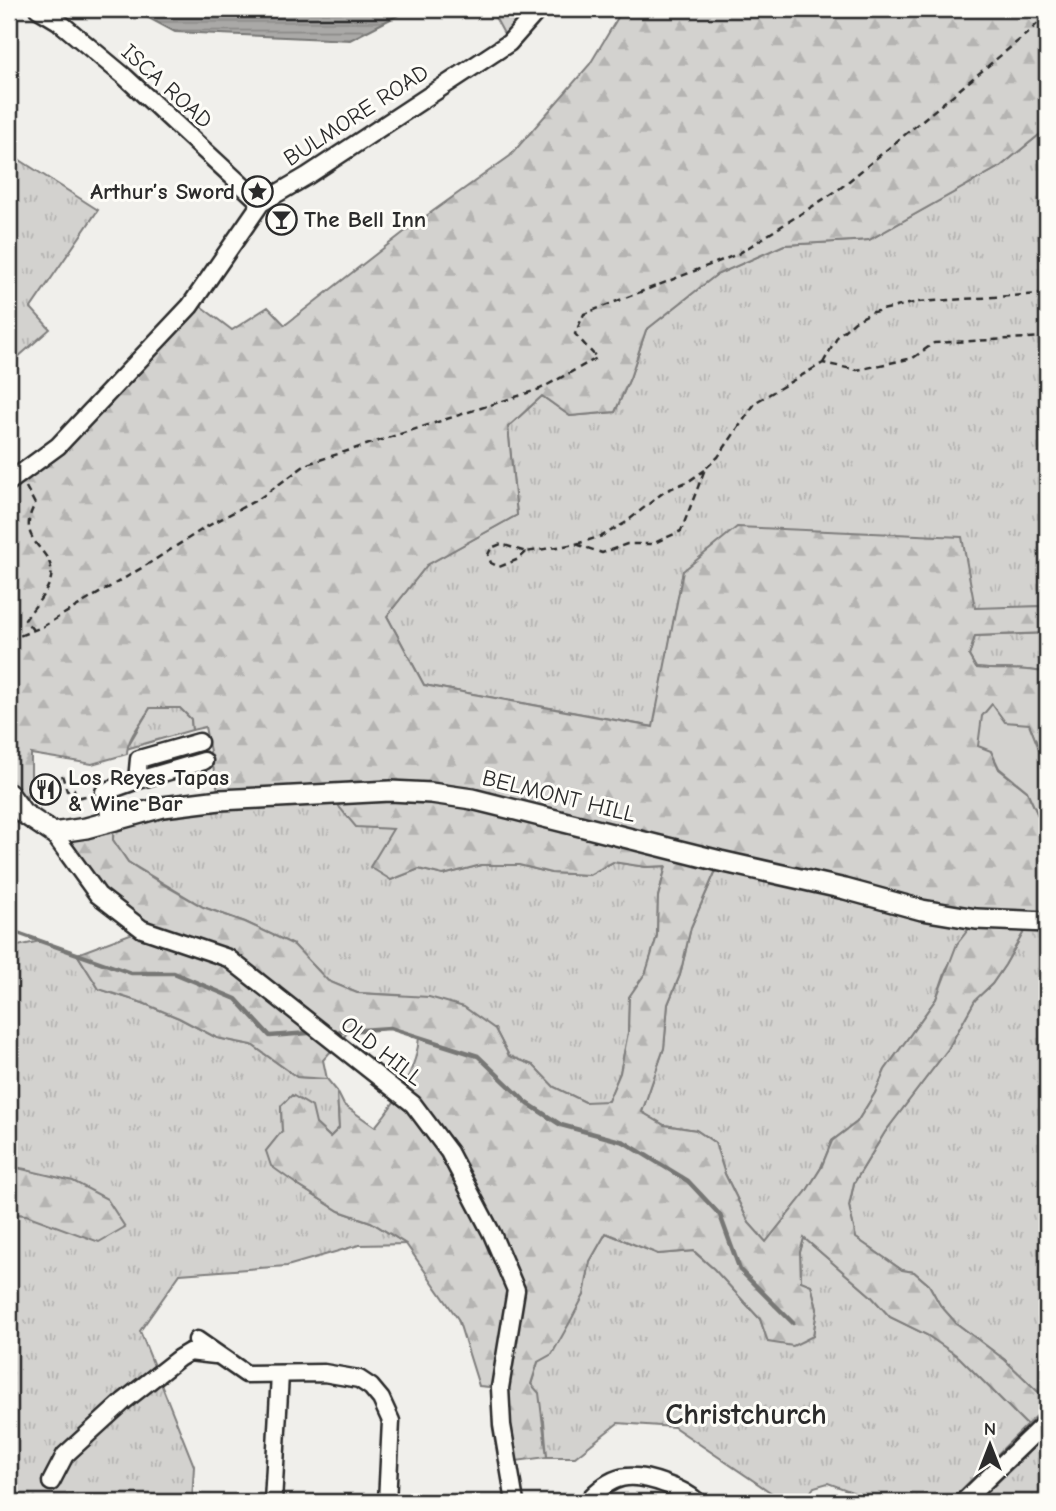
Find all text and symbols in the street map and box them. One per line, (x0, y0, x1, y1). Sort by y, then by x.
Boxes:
street label: ISCA ROAD (116, 38, 218, 134)
street label: BULMORE ROAD (279, 58, 433, 172)
place icon: Arthur’s Sword (241, 174, 275, 208)
place label: Arthur’s Sword (90, 178, 235, 205)
bar icon: The Bell Inn (264, 202, 298, 236)
place label: The Bell Inn (304, 206, 426, 233)
place label: Los Reyes Tapas & Wine Bar (68, 764, 229, 817)
street label: BELMONT HILL (480, 764, 639, 828)
restaurant icon: Los Reyes Tapas & Wine Bar (28, 773, 62, 807)
street label: OLD HILL (335, 1010, 429, 1092)
district label: Christchurch (665, 1397, 827, 1432)
north arrow (954, 1410, 1024, 1480)
text: N (984, 1418, 996, 1440)

